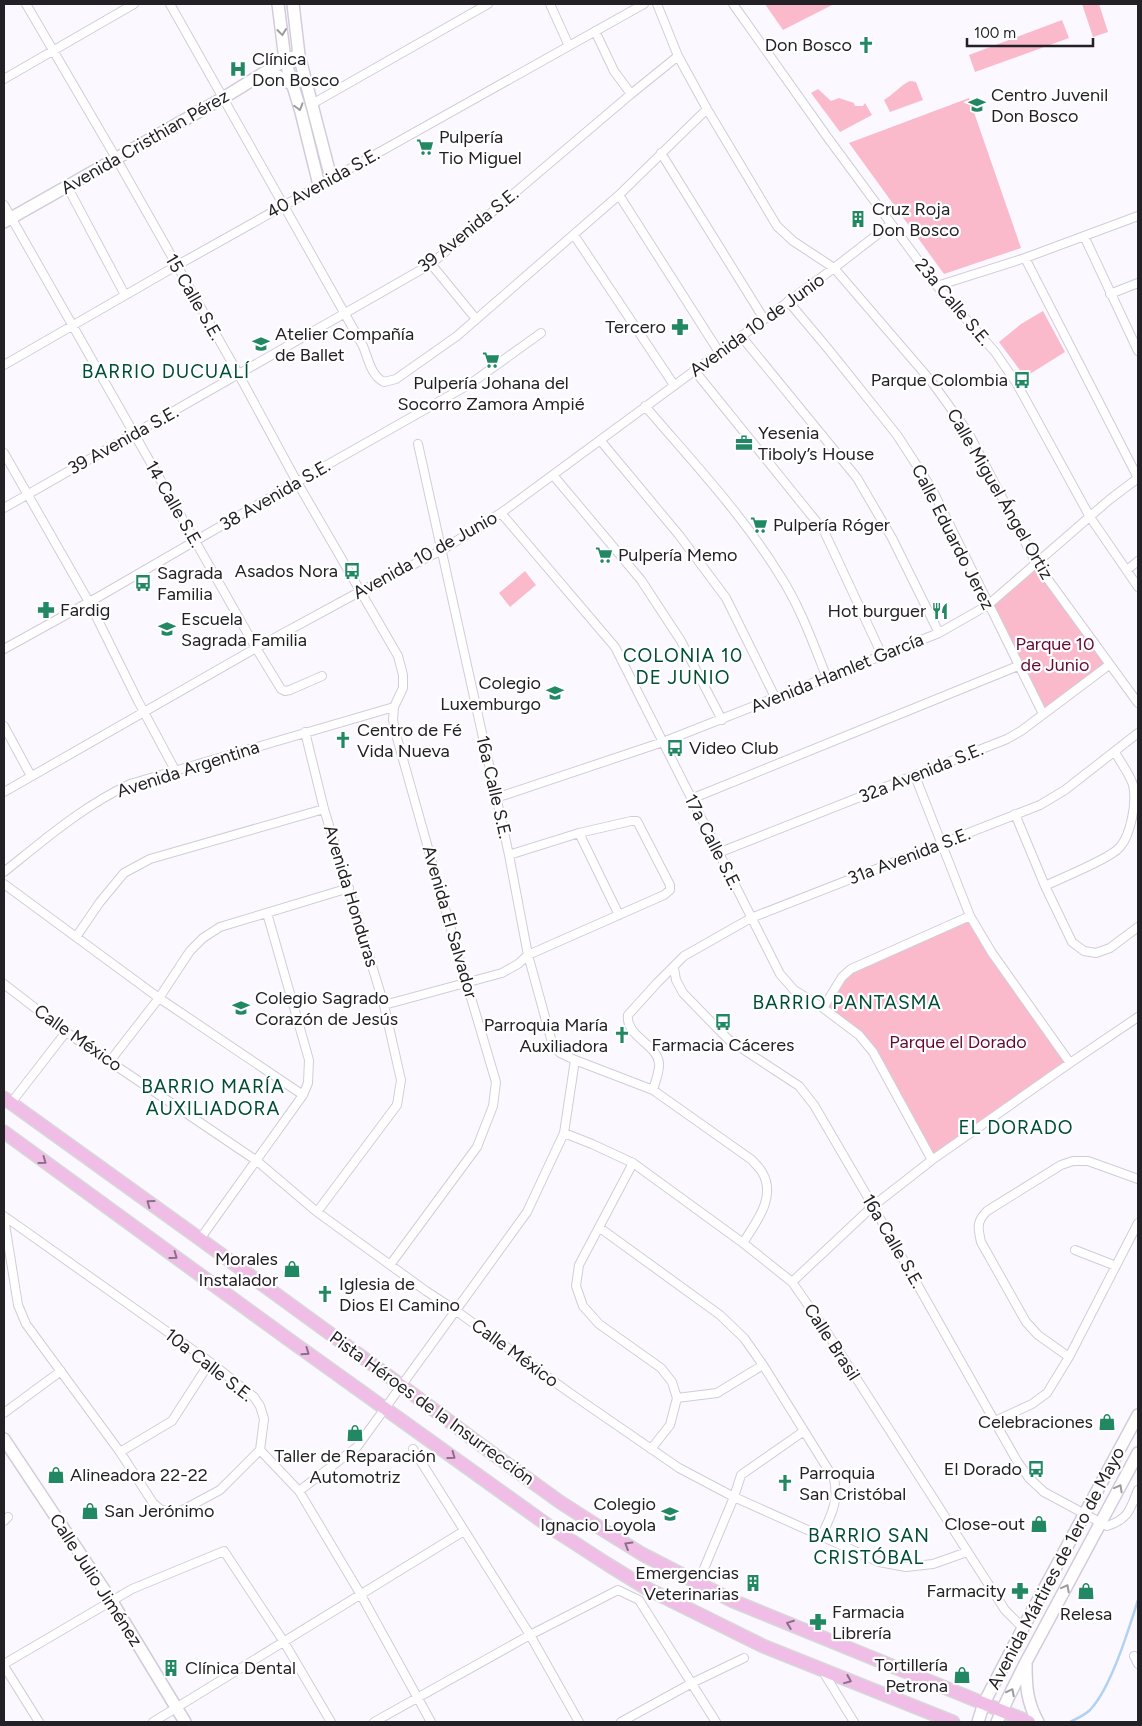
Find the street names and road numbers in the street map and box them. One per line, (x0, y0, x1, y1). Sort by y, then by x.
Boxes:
street label: Avenida Cristhian Pérez (57, 85, 233, 199)
street label: 40 Avenida S.E. (263, 143, 383, 223)
street label: 39 Avenida S.E. (413, 183, 523, 277)
street label: 15 Calle S.E. (161, 250, 227, 344)
street label: 23a Calle S.E. (910, 254, 996, 350)
street label: Avenida 10 de Junio (685, 269, 829, 381)
street label: 39 Avenida S.E. (64, 401, 182, 479)
street label: Calle Miguel Ángel Ortiz (942, 405, 1058, 583)
street label: 38 Avenida S.E. (216, 455, 334, 535)
street label: 14 Calle S.E. (140, 457, 208, 551)
street label: Calle Eduardo Jerez (907, 461, 999, 613)
street label: Avenida 10 de Junio (349, 506, 501, 604)
street label: Avenida Hamlet García (747, 628, 927, 718)
street label: 16a Calle S.E. (471, 733, 517, 841)
street label: Avenida Argentina (114, 736, 262, 802)
street label: 32a Avenida S.E. (856, 738, 986, 808)
street label: 17a Calle S.E. (680, 791, 746, 893)
street label: Avenida Honduras (319, 822, 383, 970)
street label: 31a Avenida S.E. (845, 823, 973, 889)
street label: Avenida El Salvador (418, 843, 482, 1001)
street label: Calle México (30, 1000, 126, 1076)
street label: 16a Calle S.E. (857, 1190, 929, 1292)
street label: Calle Brasil (799, 1299, 865, 1385)
street label: Calle México (467, 1314, 563, 1392)
street label: 10a Calle S.E. (160, 1324, 258, 1406)
street label: Pista Héroes de la Insurrección (325, 1326, 539, 1490)
street label: Avenida Mártires de 1ero de Mayo (983, 1443, 1129, 1693)
street label: Calle Julio Jiménez (45, 1509, 147, 1651)

